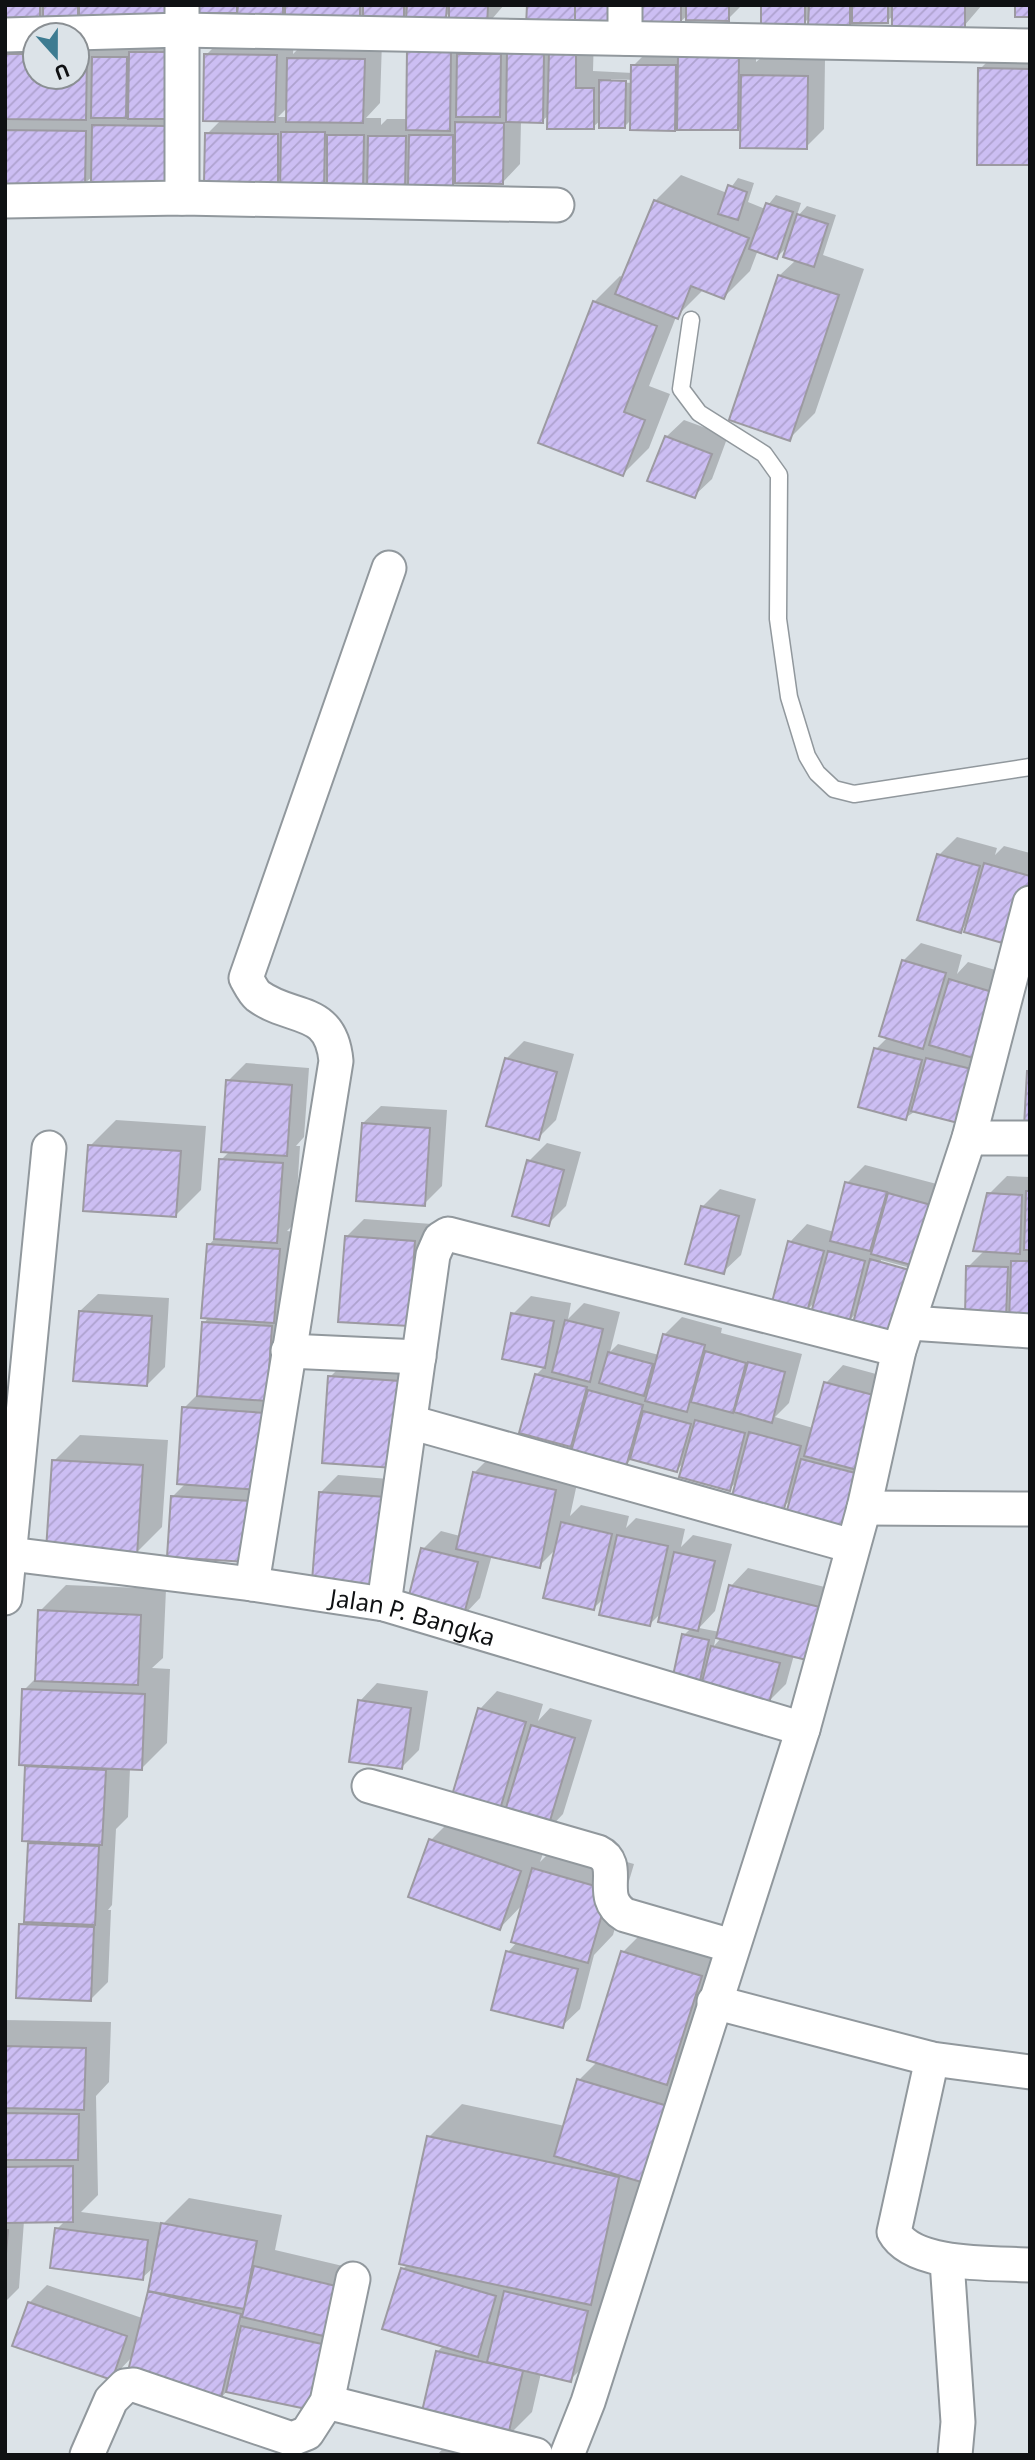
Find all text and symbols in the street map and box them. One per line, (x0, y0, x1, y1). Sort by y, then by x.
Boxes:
north arrow (21, 21, 91, 91)
text: U (51, 57, 73, 87)
street label: Jalan P. Bangka (326, 1579, 499, 1653)

